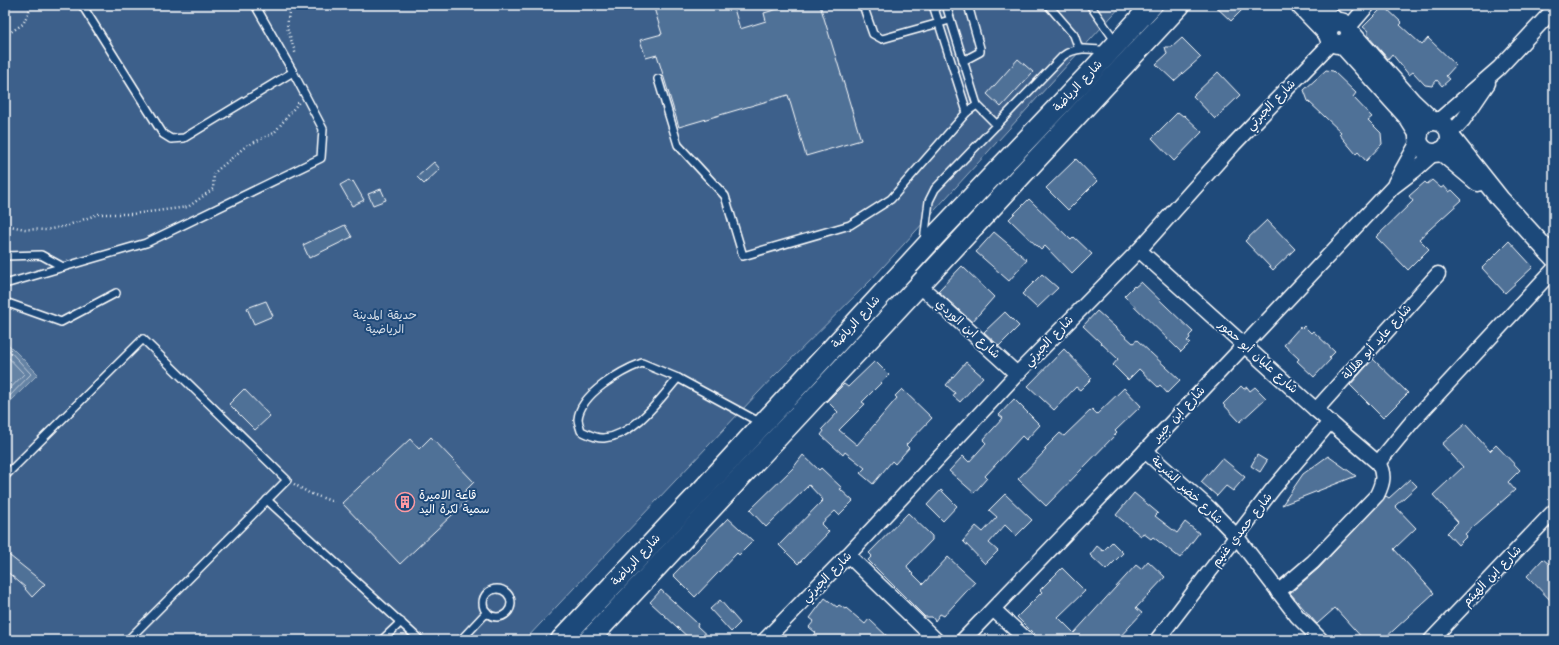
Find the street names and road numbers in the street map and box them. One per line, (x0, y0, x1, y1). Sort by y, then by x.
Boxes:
street label: شارع الرياضة (1049, 56, 1107, 116)
street label: شارع الجبرتي (1242, 76, 1301, 136)
street label: شارع الرياضة (828, 292, 884, 352)
street label: شارع ابن الوردي (932, 295, 1004, 363)
street label: شارع عايد أبو هلالة (1338, 300, 1416, 384)
street label: شارع الجبرتي (1020, 312, 1079, 372)
street label: شارع عليان أبو حمور (1214, 316, 1302, 398)
street label: شارع ابن جبير (1148, 382, 1209, 446)
street label: شارع خضر الشرعة (1147, 452, 1227, 528)
street label: شارع حمدي غنيم (1208, 489, 1276, 571)
street label: شارع الرياضة (607, 530, 665, 590)
street label: شارع ابن الهيثم (1459, 542, 1525, 610)
street label: شارع الجبرتي (798, 548, 857, 607)

